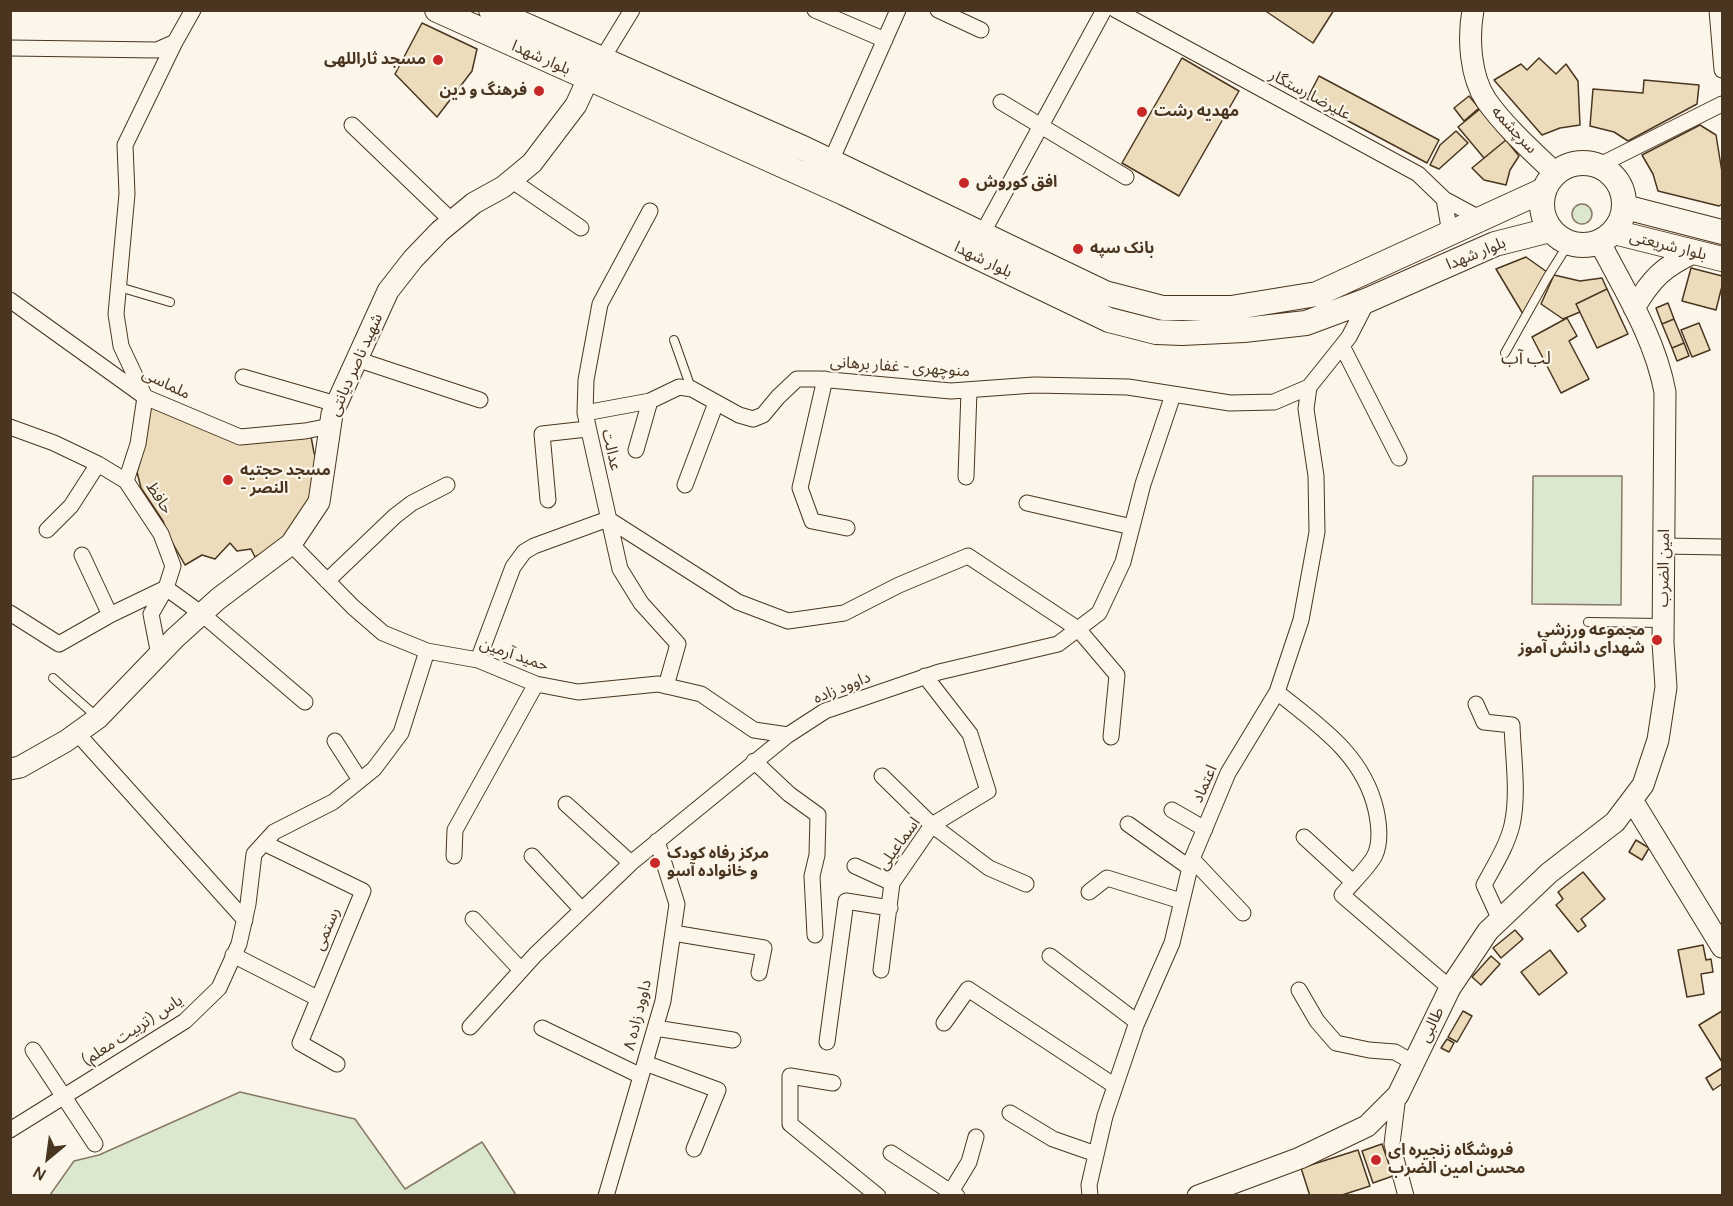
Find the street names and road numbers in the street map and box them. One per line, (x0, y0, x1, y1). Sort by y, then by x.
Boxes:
street label: بلوار شهدا (509, 37, 573, 79)
street label: علیرضا رستگار (1266, 66, 1354, 124)
street label: سرچشمه (1487, 102, 1541, 158)
street label: بلوار شریعتی (1627, 227, 1709, 265)
street label: بلوار شهدا (1443, 233, 1509, 275)
street label: بلوار شهدا (951, 238, 1015, 282)
street label: شهید ناصر دیانتی (325, 311, 387, 419)
street label: منوچهری - غفار برهانی (829, 353, 971, 381)
street label: ملماسی (139, 364, 193, 404)
street label: عدالت (597, 427, 625, 473)
street label: حافظ (142, 478, 176, 518)
street label: امین الضرب (1654, 529, 1674, 607)
street label: حمید آرمین (477, 634, 551, 676)
street label: داوود زاده (811, 668, 873, 708)
street label: اعتماد (1188, 762, 1222, 806)
street label: اسماعیلی (873, 814, 925, 874)
street label: رستمی (309, 905, 345, 953)
street label: داوود زاده ۸ (620, 978, 656, 1052)
street label: یاس (تربیت معلم) (77, 991, 187, 1071)
street label: طالبی (1415, 1004, 1449, 1046)

